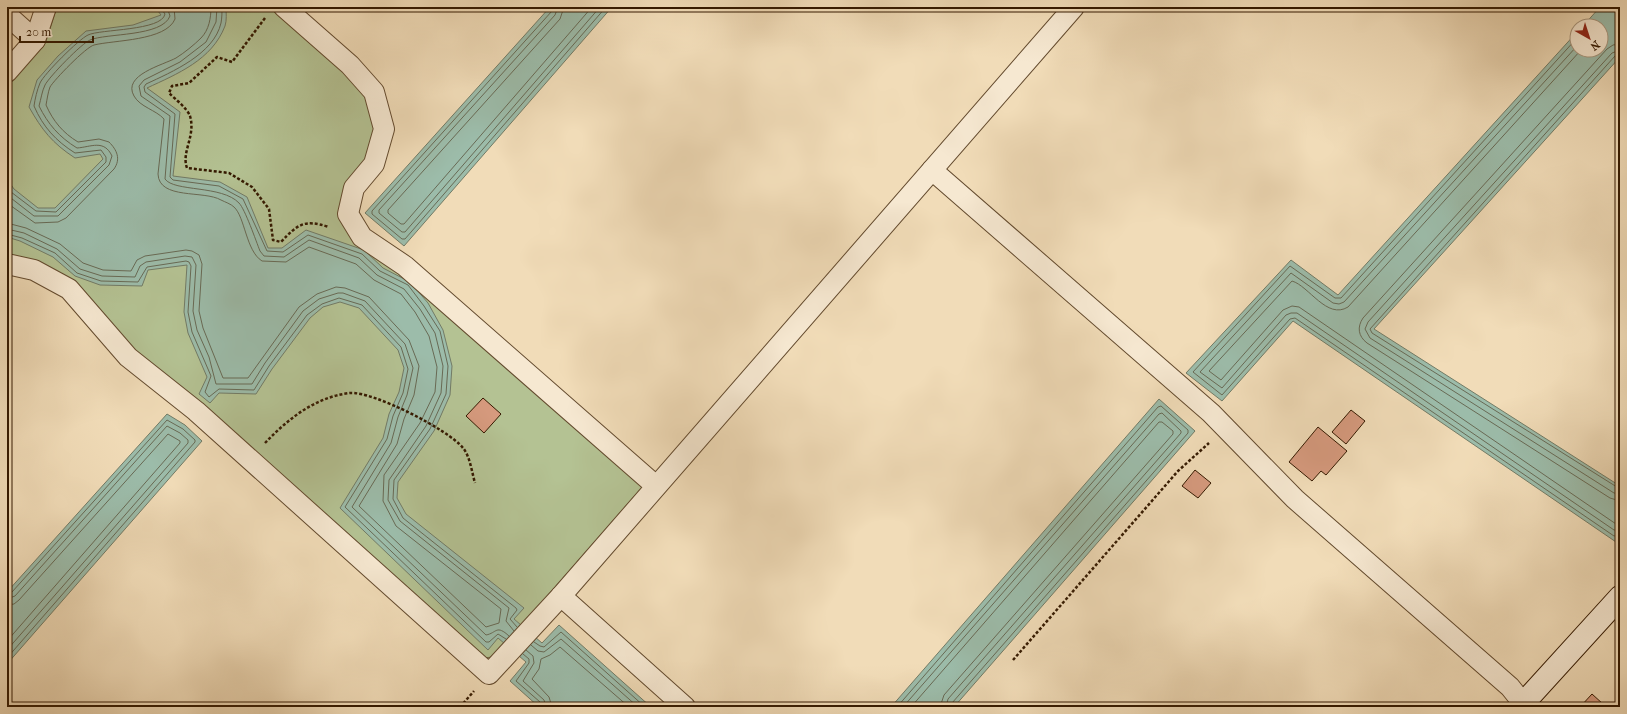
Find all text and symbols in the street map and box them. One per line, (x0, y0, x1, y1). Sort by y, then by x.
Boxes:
scale bar (20, 18, 93, 44)
north arrow (1569, 18, 1609, 58)
text: 20 m (26, 25, 51, 39)
text: N (1587, 38, 1602, 53)

